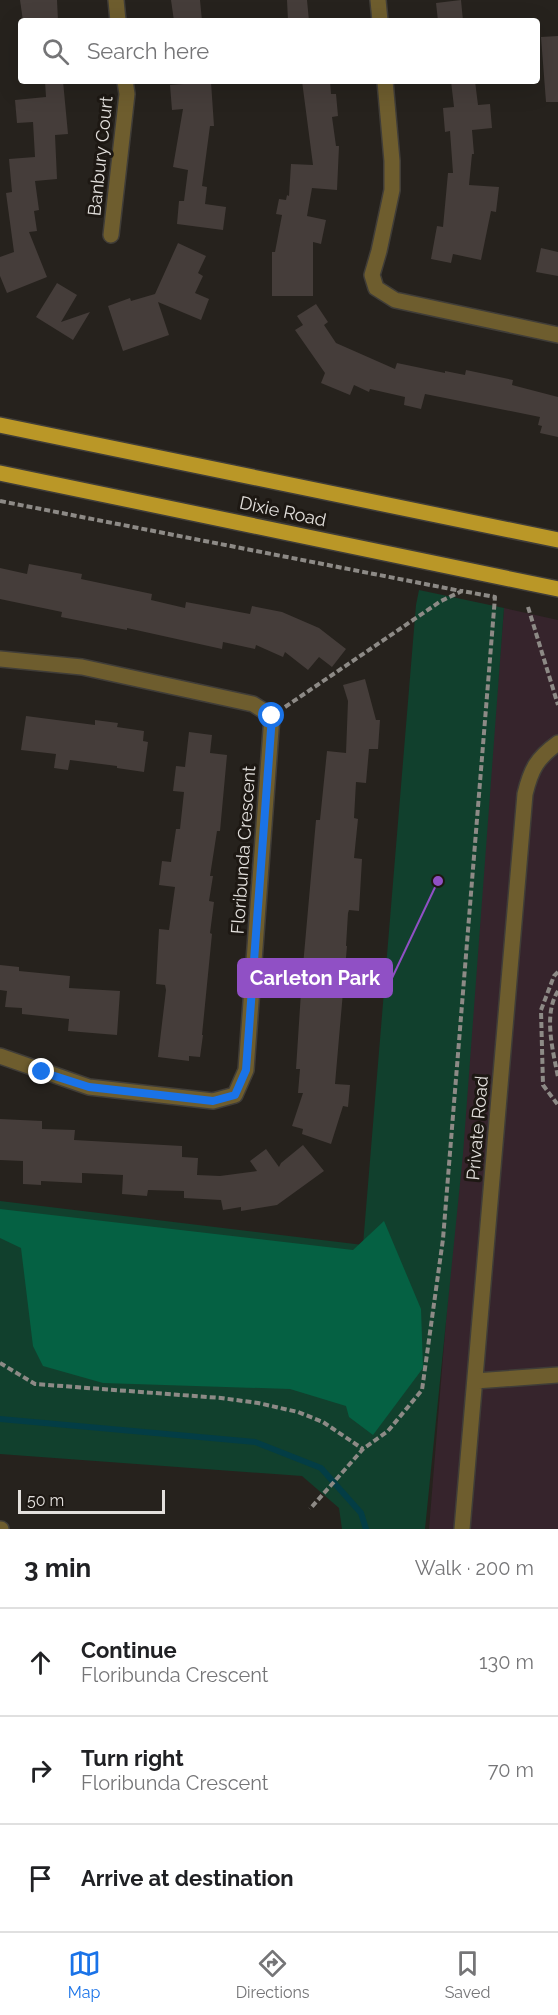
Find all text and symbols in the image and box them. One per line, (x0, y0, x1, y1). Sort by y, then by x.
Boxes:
search box (18, 18, 540, 84)
icon: search (39, 35, 72, 68)
text: Search here (87, 38, 209, 64)
street label: Banbury Court (83, 95, 117, 217)
street label: Dixie Road (238, 492, 328, 530)
route start (258, 702, 284, 728)
street label: Floribunda Crescent (227, 765, 259, 935)
callout: Carleton Park (238, 959, 392, 997)
text: Carleton Park (250, 966, 381, 990)
route end (28, 1058, 54, 1084)
street label: Private Road (462, 1075, 492, 1181)
scale bar (18, 1487, 165, 1514)
text: 50 m (27, 1491, 64, 1510)
text: 3 min (24, 1553, 91, 1583)
text: Walk · 200 m (415, 1556, 534, 1580)
text: Continue (81, 1637, 177, 1663)
icon: ahead (24, 1646, 57, 1679)
text: 130 m (479, 1650, 534, 1674)
text: Floribunda Crescent (81, 1663, 269, 1687)
text: Turn right (81, 1745, 184, 1771)
icon: right (24, 1754, 57, 1787)
text: 70 m (488, 1758, 534, 1782)
text: Floribunda Crescent (81, 1771, 269, 1795)
icon: arrive (24, 1862, 57, 1895)
text: Arrive at destination (81, 1865, 294, 1891)
tab: Map (68, 1947, 101, 2002)
tab: Directions (236, 1947, 310, 2002)
tab: Saved (445, 1947, 490, 2002)

